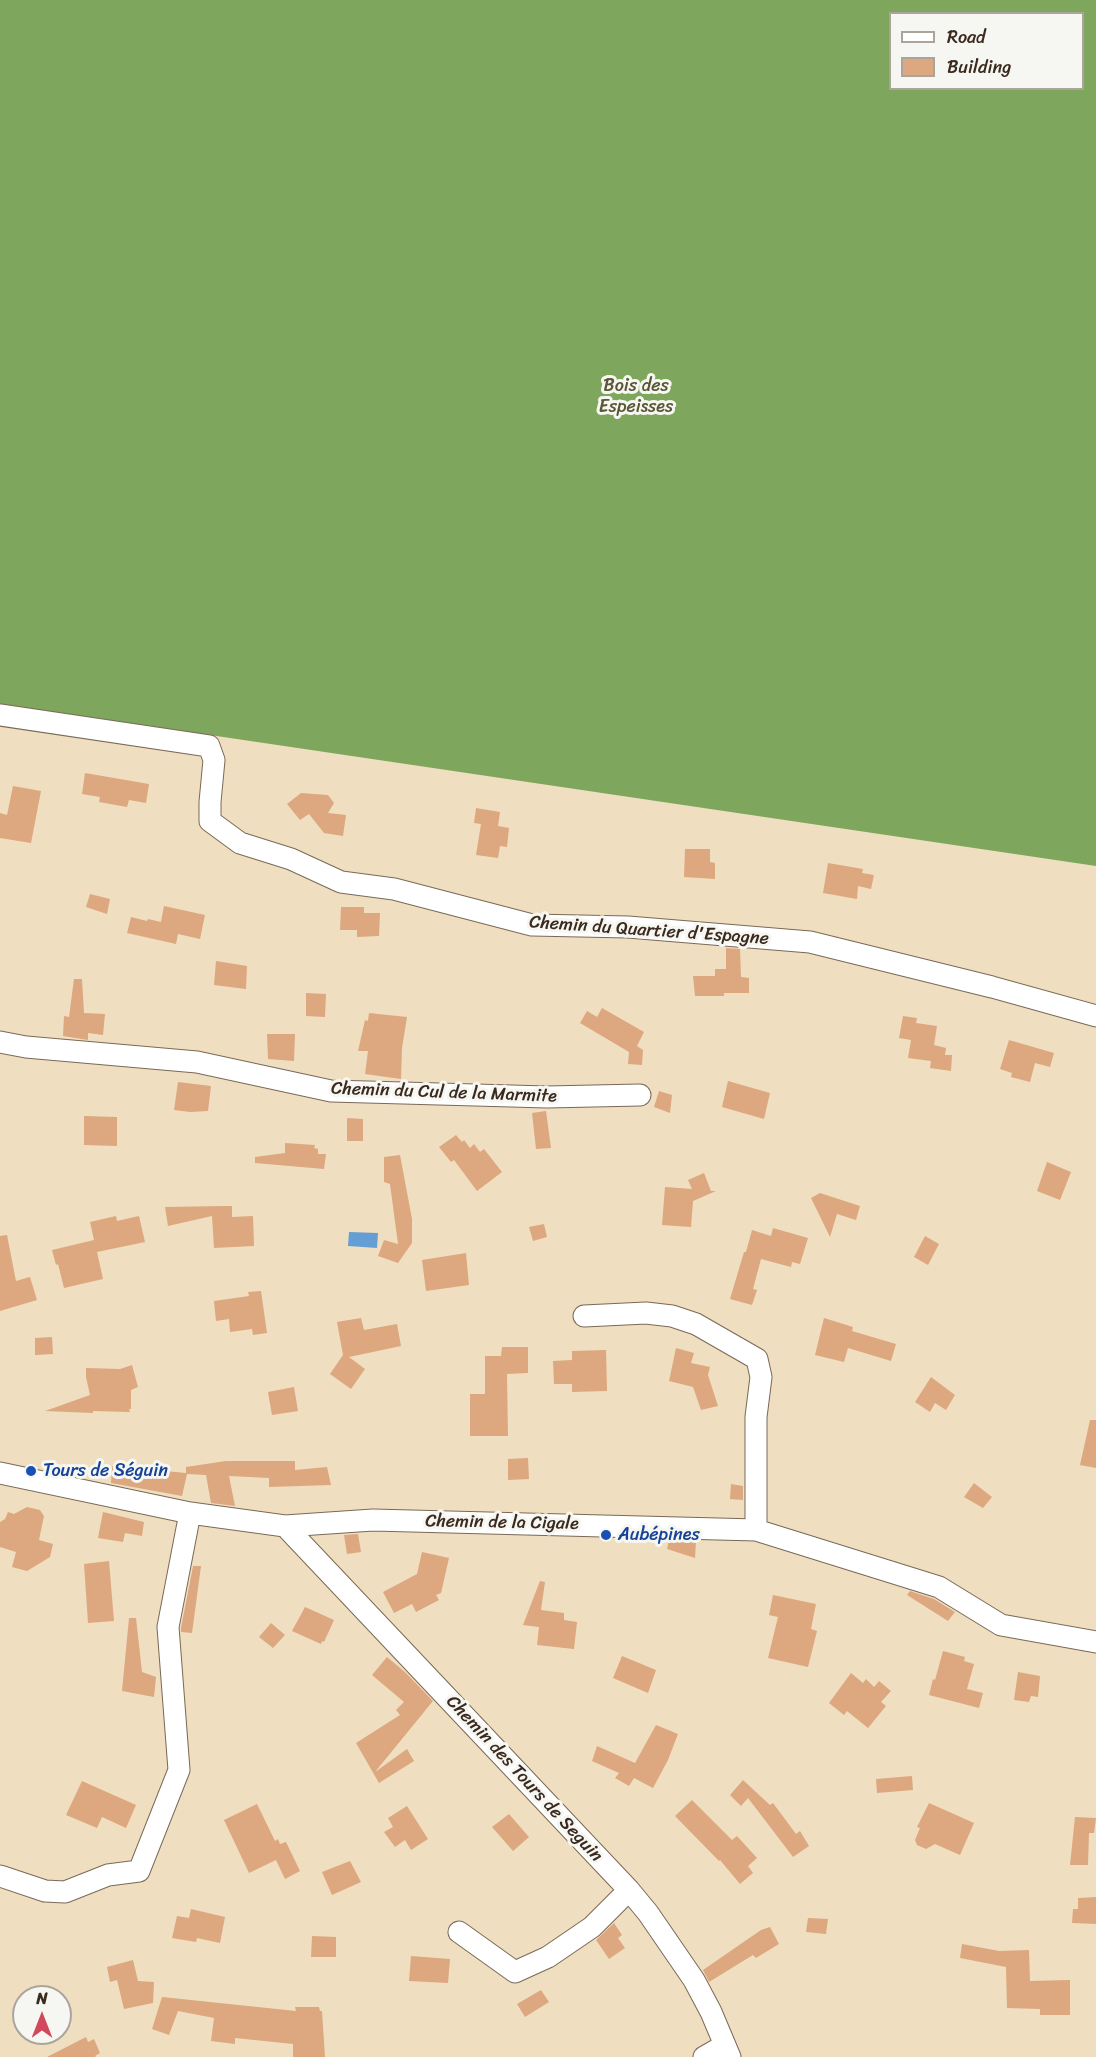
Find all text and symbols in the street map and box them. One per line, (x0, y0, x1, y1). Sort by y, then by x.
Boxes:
legend (889, 12, 1084, 90)
text: Road (947, 21, 986, 53)
text: Building (947, 51, 1011, 83)
park label: Bois des Espeisses (599, 375, 673, 418)
street label: Chemin du Quartier d'Espagne (529, 912, 769, 950)
street label: Chemin du Cul de la Marmite (331, 1078, 557, 1108)
place label: Tours de Séguin (43, 1460, 168, 1482)
marker: Tours de Séguin (24, 1464, 38, 1478)
street label: Chemin de la Cigale (425, 1511, 579, 1535)
place label: Aubépines (618, 1524, 700, 1546)
marker: Aubépines (599, 1528, 613, 1542)
street label: Chemin des Tours de Seguin (441, 1691, 607, 1867)
text: N (36, 1984, 48, 2013)
north arrow (12, 1985, 72, 2045)

